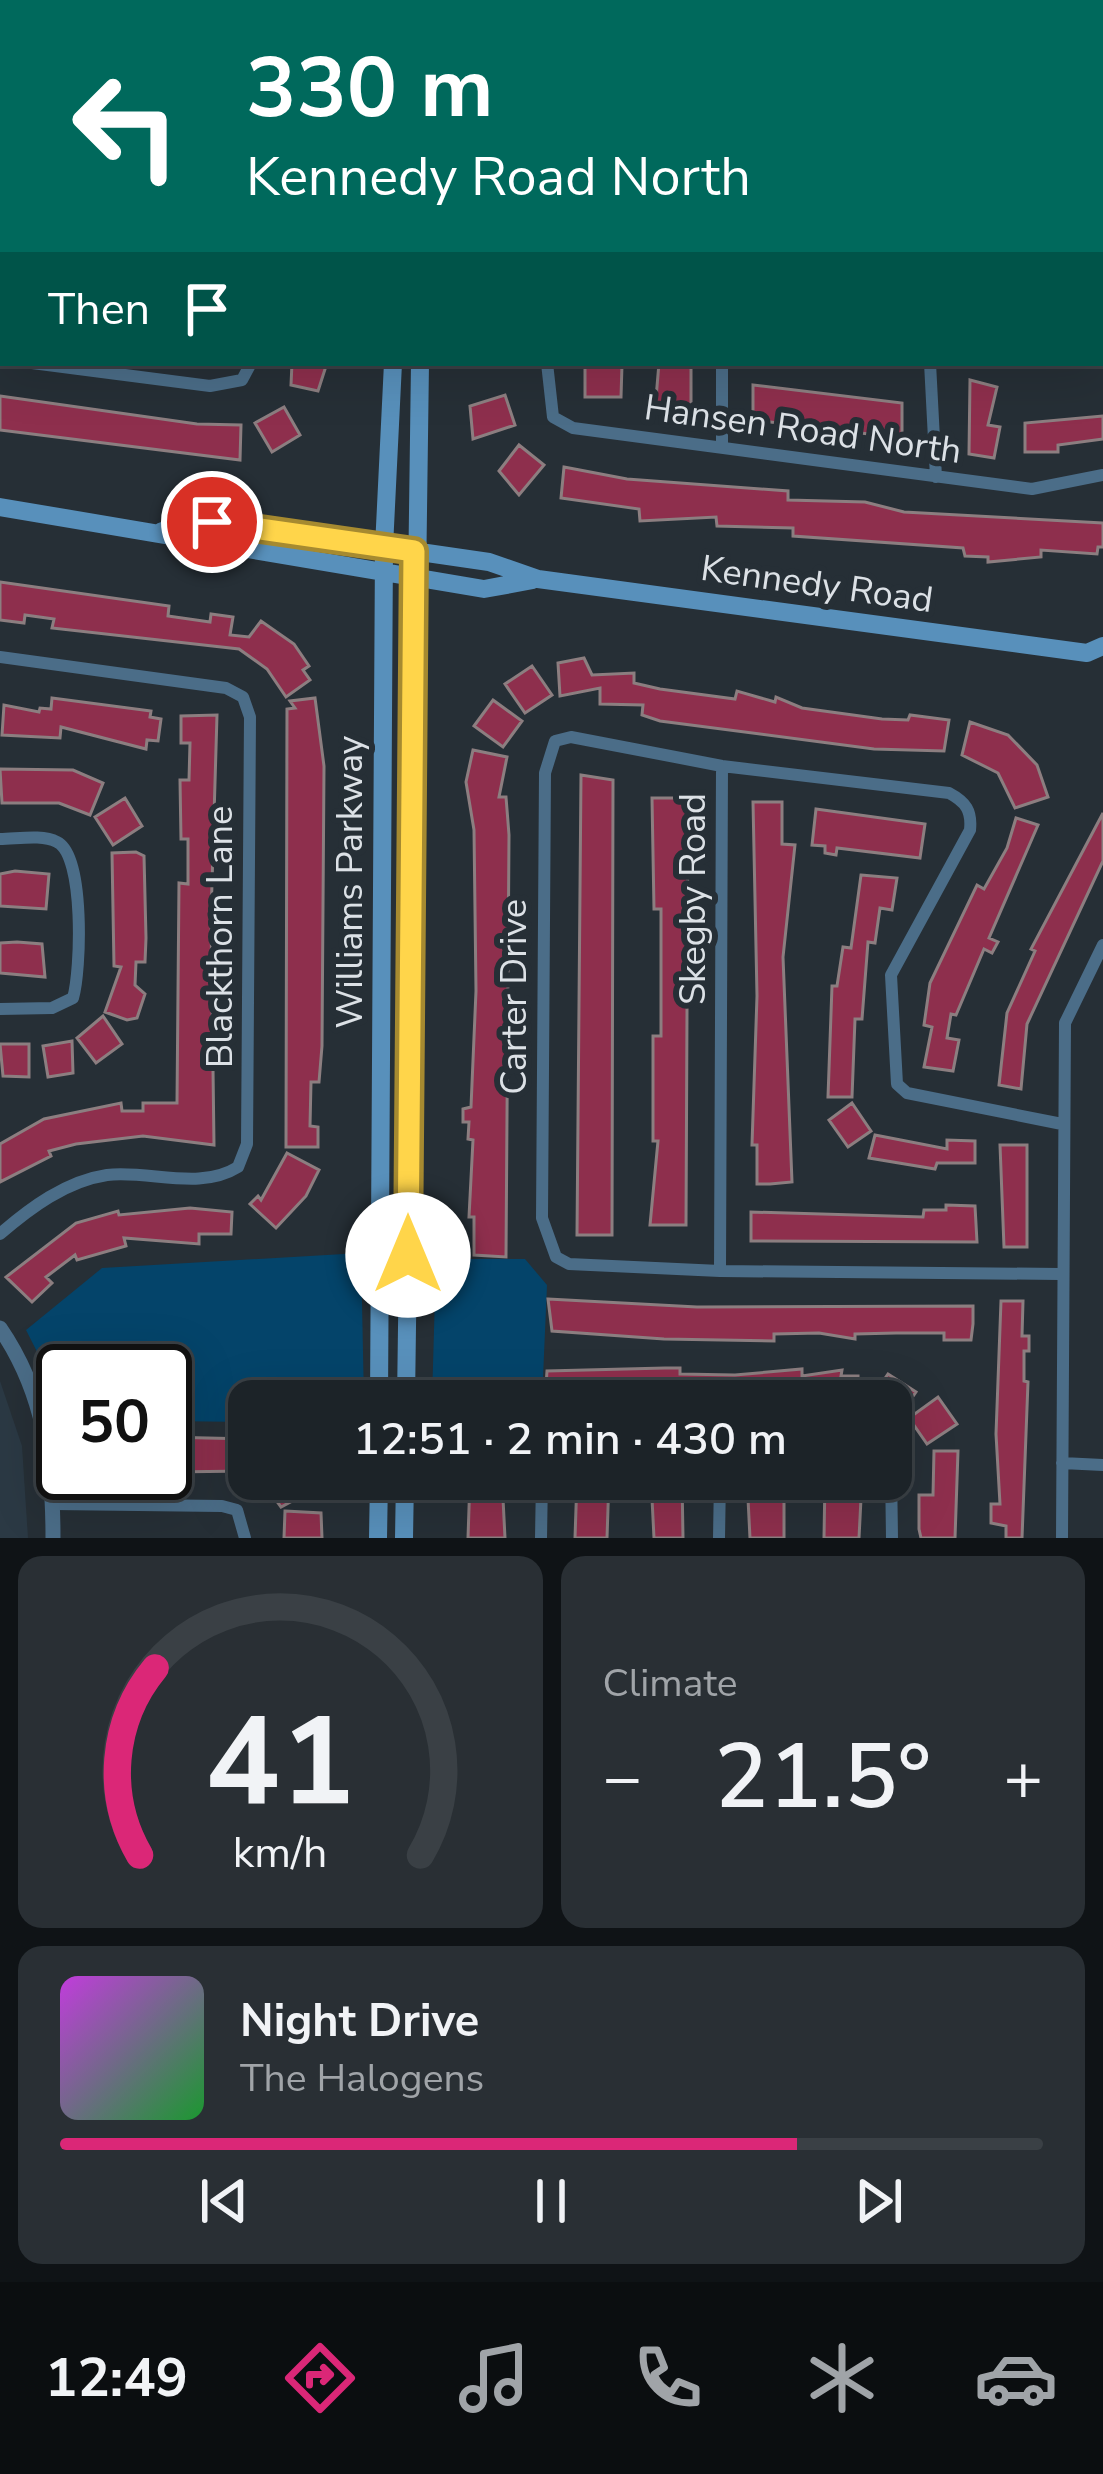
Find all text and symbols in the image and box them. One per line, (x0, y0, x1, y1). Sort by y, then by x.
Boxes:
text: 330 m (246, 31, 494, 146)
icon: left (48, 48, 204, 204)
text: Kennedy Road North (246, 140, 751, 214)
icon: arrive (174, 276, 240, 342)
text: Then (48, 279, 150, 340)
street label: Hansen Road North (641, 383, 964, 476)
pin (161, 471, 263, 573)
icon: arrive (179, 489, 245, 555)
street label: Kennedy Road (698, 544, 936, 625)
street label: Williams Parkway (326, 735, 375, 1028)
street label: Skegby Road (669, 793, 718, 1005)
street label: Blackthorn Lane (196, 806, 245, 1068)
street label: Carter Drive (490, 899, 539, 1095)
position arrow (345, 1192, 471, 1318)
speed limit sign: 50 (36, 1344, 192, 1500)
text: 12:51 · 2 min · 430 m (353, 1409, 787, 1470)
text: Climate (603, 1657, 738, 1710)
text: 41 (205, 1678, 355, 1848)
text: 21.5° (714, 1716, 931, 1839)
text: − (603, 1733, 642, 1823)
text: + (1003, 1733, 1043, 1823)
text: km/h (233, 1824, 328, 1882)
text: Night Drive (240, 1991, 479, 2052)
text: The Halogens (240, 2052, 484, 2105)
icon: previous (191, 2168, 257, 2234)
icon: pause (518, 2168, 584, 2234)
icon: next (846, 2168, 912, 2234)
icon: directions (278, 2336, 362, 2420)
icon: music (452, 2336, 536, 2420)
icon: phone (626, 2336, 710, 2420)
icon: climate (800, 2336, 884, 2420)
icon: car (974, 2336, 1058, 2420)
text: 12:49 (45, 2341, 188, 2415)

